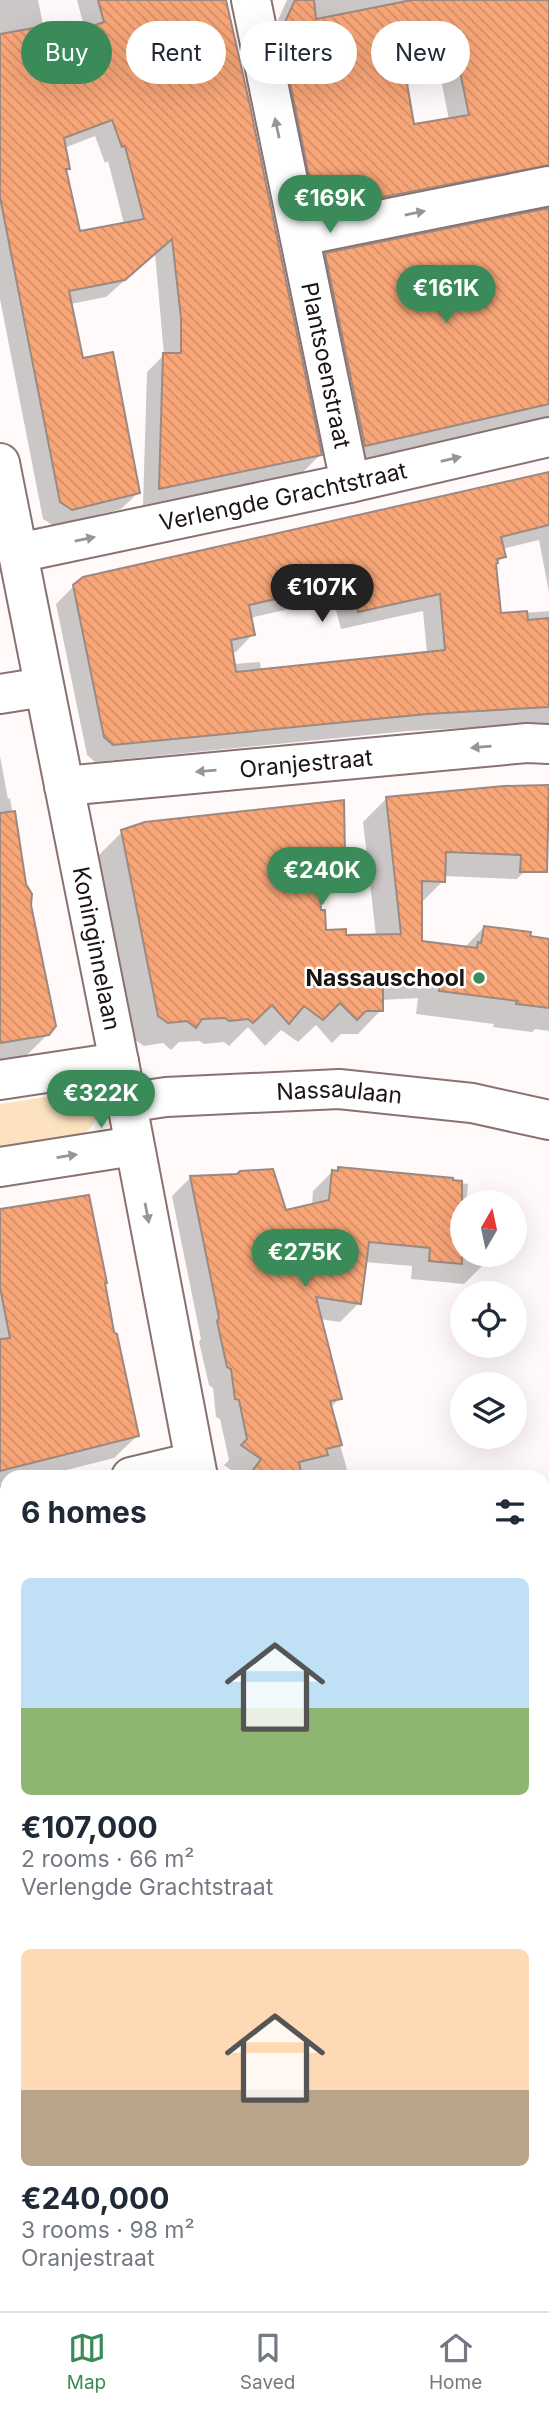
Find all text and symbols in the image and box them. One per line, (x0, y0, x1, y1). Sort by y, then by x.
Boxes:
chip: Buy (21, 21, 112, 84)
chip: Rent (126, 21, 226, 84)
chip: Filters (240, 21, 357, 84)
chip: New (371, 21, 470, 84)
one-way arrow (272, 117, 283, 139)
pin: €169K (281, 176, 379, 235)
text: €169K (294, 184, 366, 212)
one-way arrow (404, 207, 426, 218)
pin: €161K (397, 266, 495, 325)
text: €161K (412, 274, 480, 302)
street label: Plantsoenstraat (295, 280, 357, 451)
one-way arrow (440, 454, 462, 465)
street label: Verlengde Grachtstraat (157, 456, 410, 537)
one-way arrow (74, 533, 96, 544)
pin: €107K (273, 564, 371, 624)
text: €107K (287, 573, 357, 601)
one-way arrow (470, 742, 492, 753)
street label: Oranjestraat (238, 743, 374, 784)
one-way arrow (194, 766, 216, 777)
pin: €240K (273, 848, 371, 907)
text: €240K (283, 856, 361, 884)
street label: Koninginnelaan (67, 864, 126, 1033)
place label: Nassauschool (306, 964, 465, 992)
marker: Nassauschool (471, 970, 487, 986)
pin: €322K (52, 1070, 150, 1130)
street label: Nassaulaan (276, 1075, 404, 1110)
text: €322K (63, 1079, 139, 1107)
one-way arrow (56, 1150, 78, 1161)
north arrow (450, 1190, 527, 1267)
map controls (450, 1190, 527, 1449)
one-way arrow (142, 1202, 153, 1224)
pin: €275K (256, 1230, 354, 1289)
text: €275K (268, 1238, 342, 1266)
button: locate (450, 1281, 527, 1358)
button: layers (450, 1372, 527, 1449)
icon: filters (491, 1493, 529, 1531)
text: 6 homes (21, 1494, 147, 1530)
icon: home (212, 1624, 338, 1750)
text: €107,000 (21, 1809, 158, 1845)
text: 2 rooms · 66 m² (21, 1845, 195, 1873)
text: Verlengde Grachtstraat (21, 1873, 273, 1901)
icon: home (212, 1995, 338, 2121)
text: €240,000 (21, 2180, 169, 2216)
text: 3 rooms · 98 m² (21, 2216, 195, 2244)
text: Oranjestraat (21, 2244, 154, 2272)
tab: Map (67, 2329, 106, 2394)
tab: Saved (240, 2329, 295, 2394)
tab: Home (429, 2329, 482, 2394)

